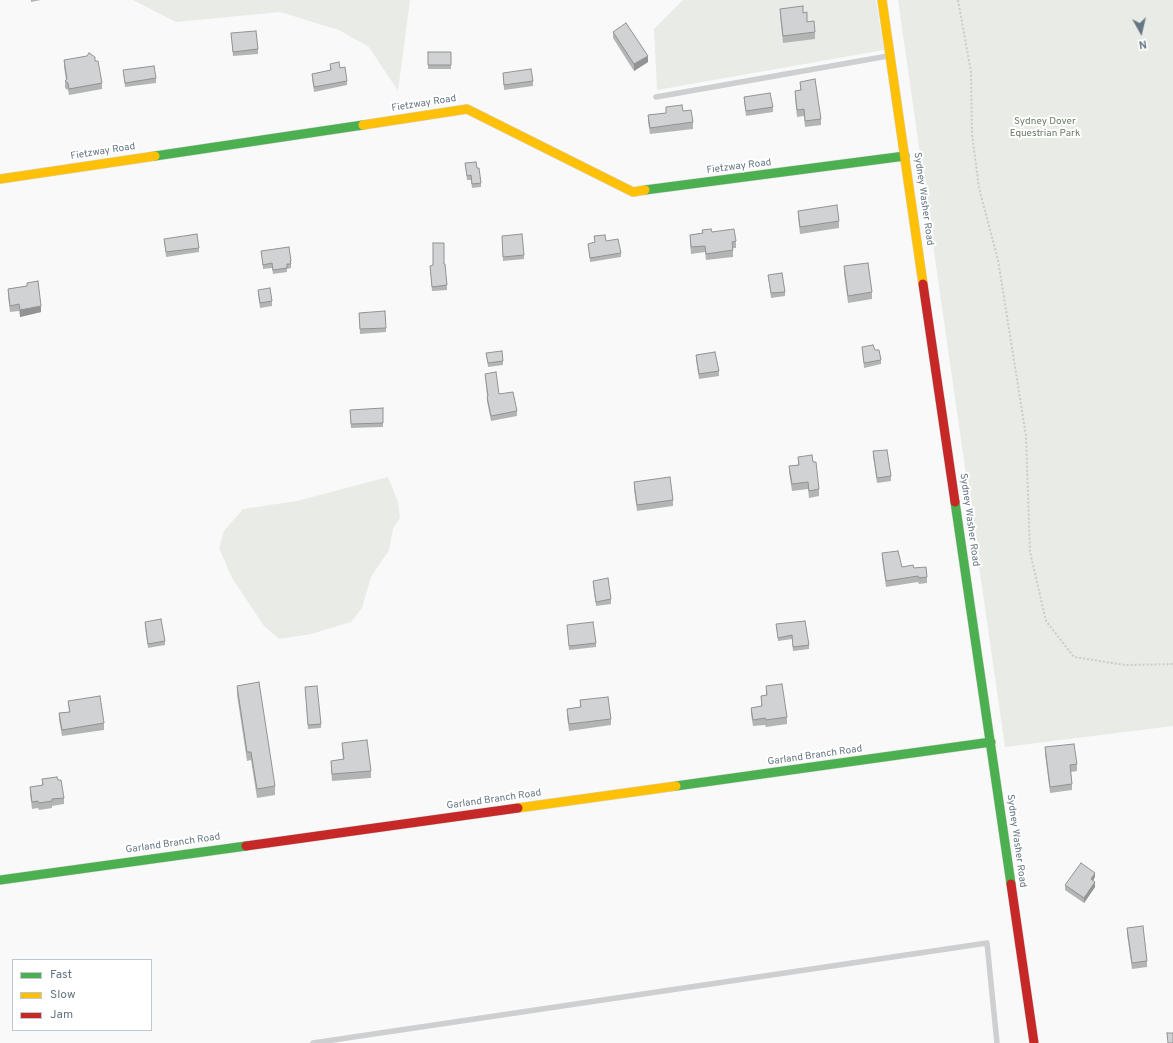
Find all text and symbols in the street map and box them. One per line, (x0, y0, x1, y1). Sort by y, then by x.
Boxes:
north arrow (1121, 12, 1161, 52)
text: N (1138, 36, 1148, 51)
street label: Fietzway Road (391, 93, 457, 115)
park label: Sydney Dover Equestrian Park (1010, 116, 1080, 140)
street label: Fietzway Road (70, 141, 136, 163)
street label: Sydney Washer Road (911, 152, 935, 246)
street label: Fietzway Road (706, 157, 772, 177)
street label: Sydney Washer Road (957, 473, 981, 567)
street label: Garland Branch Road (767, 743, 863, 769)
street label: Garland Branch Road (446, 787, 542, 813)
street label: Sydney Washer Road (1004, 794, 1028, 888)
street label: Garland Branch Road (125, 831, 221, 857)
legend (12, 959, 152, 1031)
text: Fast (50, 967, 72, 983)
text: Slow (50, 987, 76, 1003)
text: Jam (50, 1007, 73, 1023)

